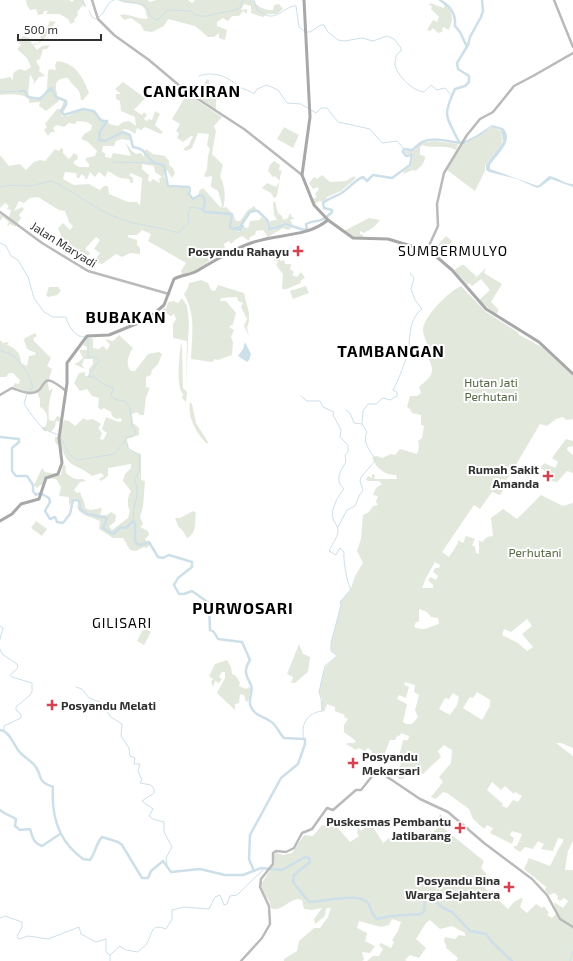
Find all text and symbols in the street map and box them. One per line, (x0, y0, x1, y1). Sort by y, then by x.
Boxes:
scale bar (18, 16, 101, 42)
text: 500 m (24, 22, 58, 36)
district label: CANGKIRAN (143, 81, 241, 100)
street label: Jalan Maryadi (28, 218, 100, 270)
district label: SUMBERMULYO (398, 242, 508, 259)
place label: Posyandu Rahayu (188, 244, 289, 259)
marker: Posyandu Rahayu (292, 245, 304, 257)
district label: BUBAKAN (85, 307, 167, 326)
district label: TAMBANGAN (337, 341, 445, 360)
park label: Hutan Jati Perhutani (464, 375, 518, 403)
place label: Rumah Sakit Amanda (468, 462, 539, 490)
marker: Rumah Sakit Amanda (542, 470, 554, 482)
park label: Perhutani (508, 545, 562, 559)
district label: PURWOSARI (192, 598, 294, 617)
district label: GILISARI (92, 614, 152, 631)
place label: Posyandu Melati (61, 698, 156, 713)
marker: Posyandu Melati (46, 699, 58, 711)
place label: Posyandu Mekarsari (362, 749, 420, 777)
marker: Posyandu Mekarsari (347, 757, 359, 769)
place label: Puskesmas Pembantu Jatibarang (326, 814, 451, 842)
marker: Puskesmas Pembantu Jatibarang (454, 822, 466, 834)
place label: Posyandu Bina Warga Sejahtera (405, 873, 500, 902)
marker: Posyandu Bina Warga Sejahtera (503, 881, 515, 893)

